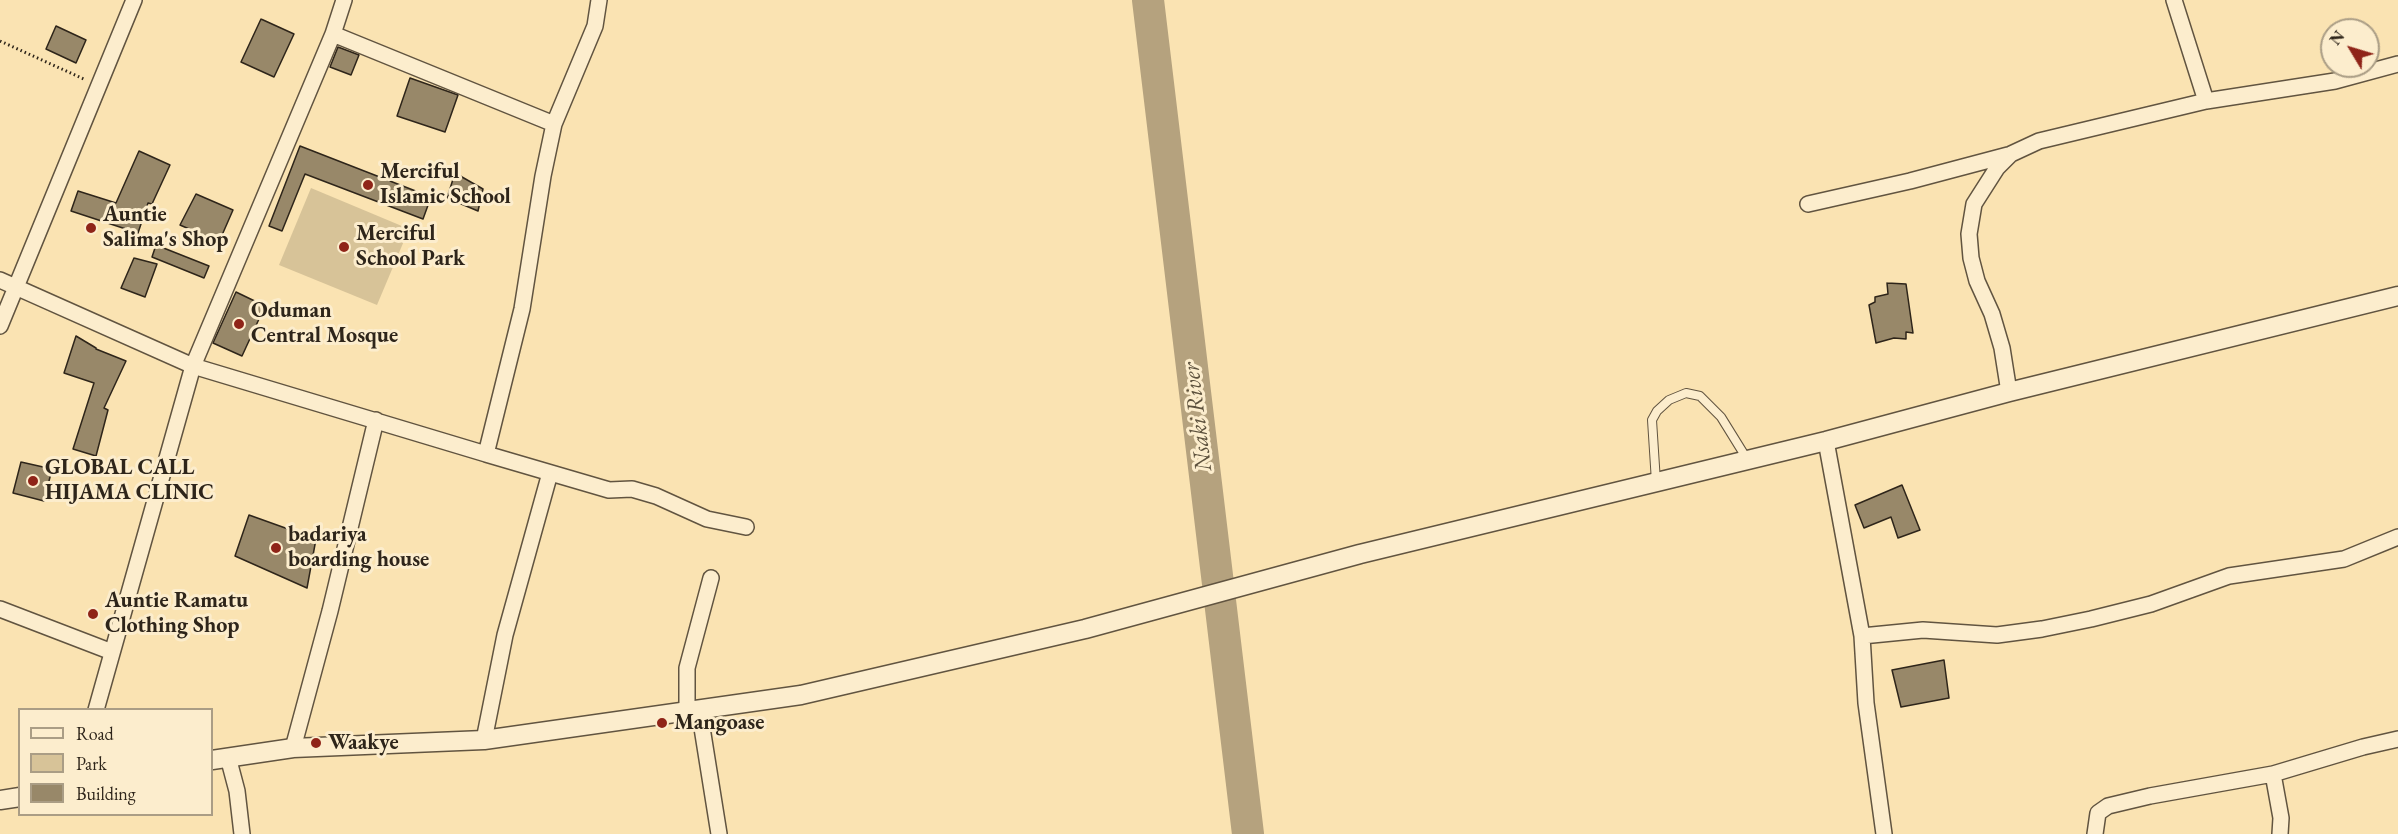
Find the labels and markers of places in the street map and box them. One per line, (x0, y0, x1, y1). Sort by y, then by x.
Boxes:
place label: Merciful Islamic School (380, 159, 511, 210)
marker: Merciful Islamic School (361, 178, 375, 192)
place label: Auntie Salima's Shop (103, 202, 228, 254)
marker: Auntie Salima's Shop (84, 221, 98, 235)
place label: Merciful School Park (356, 221, 465, 272)
marker: Merciful School Park (337, 240, 351, 254)
place label: Oduman Central Mosque (251, 298, 398, 350)
marker: Oduman Central Mosque (232, 317, 246, 331)
place label: GLOBAL CALL HIJAMA CLINIC (45, 455, 214, 506)
marker: GLOBAL CALL HIJAMA CLINIC (26, 474, 40, 488)
place label: badariya boarding house (288, 522, 429, 574)
marker: badariya boarding house (269, 541, 283, 555)
place label: Auntie Ramatu Clothing Shop (105, 588, 248, 640)
marker: Auntie Ramatu Clothing Shop (86, 607, 100, 621)
place label: Mangoase (674, 710, 764, 736)
marker: Mangoase (655, 716, 669, 730)
place label: Waakye (328, 730, 399, 756)
marker: Waakye (309, 736, 323, 750)

